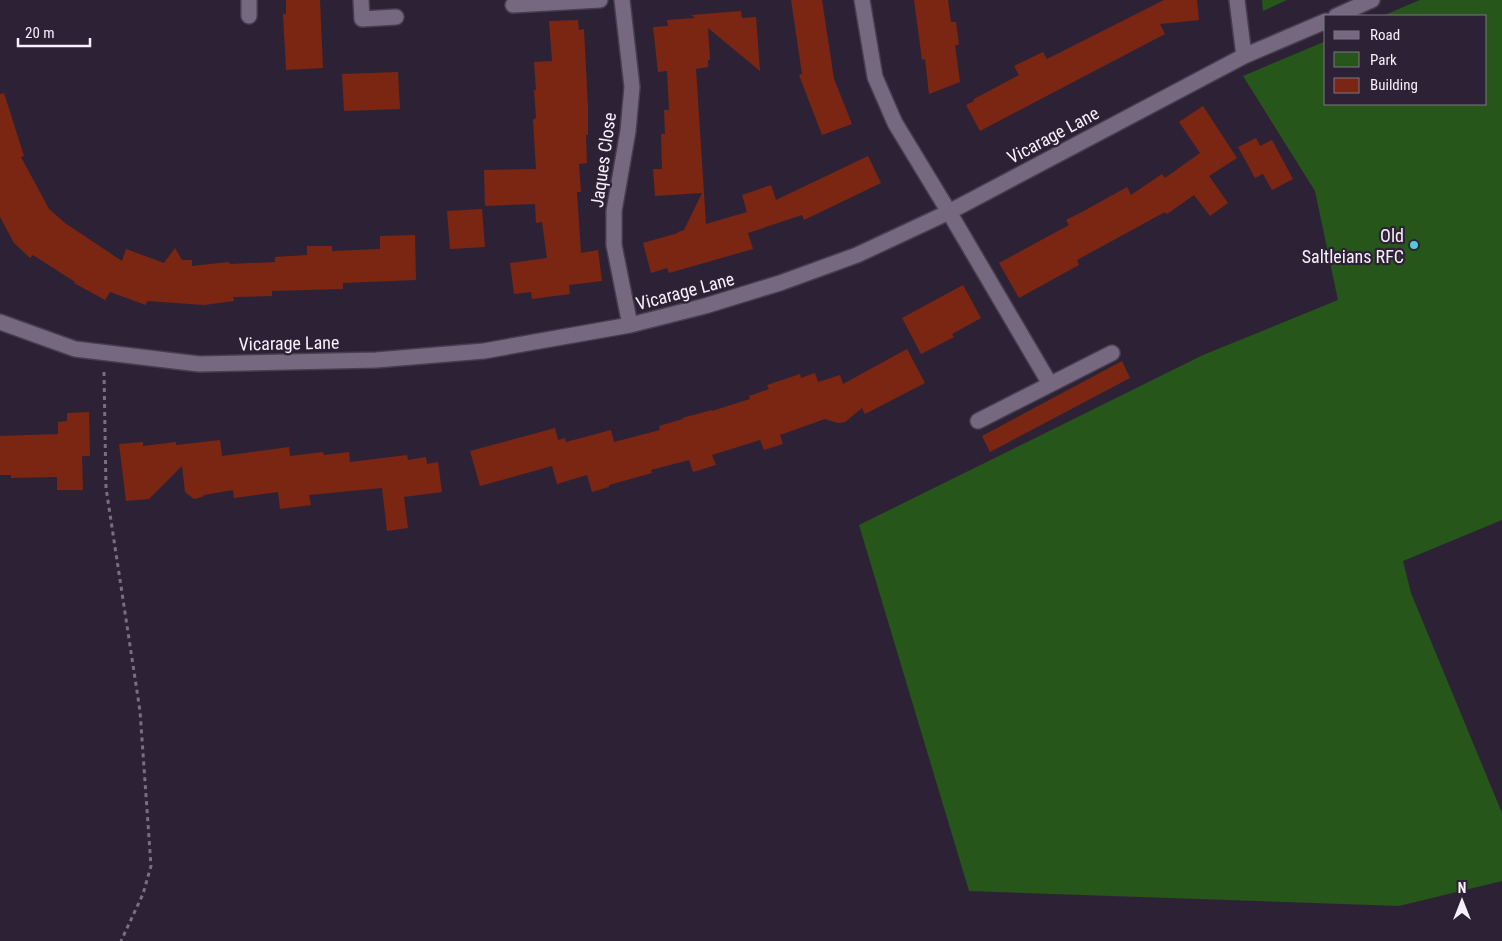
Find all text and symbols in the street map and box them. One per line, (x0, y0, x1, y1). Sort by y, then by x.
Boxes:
scale bar (18, 15, 90, 47)
legend (1324, 15, 1487, 105)
text: 20 m (25, 24, 55, 42)
text: Road (1370, 26, 1400, 44)
text: Park (1370, 51, 1397, 69)
text: Building (1370, 76, 1418, 94)
street label: Vicarage Lane (1004, 102, 1102, 168)
street label: Jaques Close (586, 111, 620, 209)
place label: Old Saltleians RFC (1302, 225, 1404, 267)
marker: Old Saltleians RFC (1408, 239, 1420, 251)
street label: Vicarage Lane (634, 268, 736, 314)
street label: Vicarage Lane (238, 332, 340, 354)
north arrow (1437, 876, 1487, 926)
text: N (1458, 880, 1466, 896)

